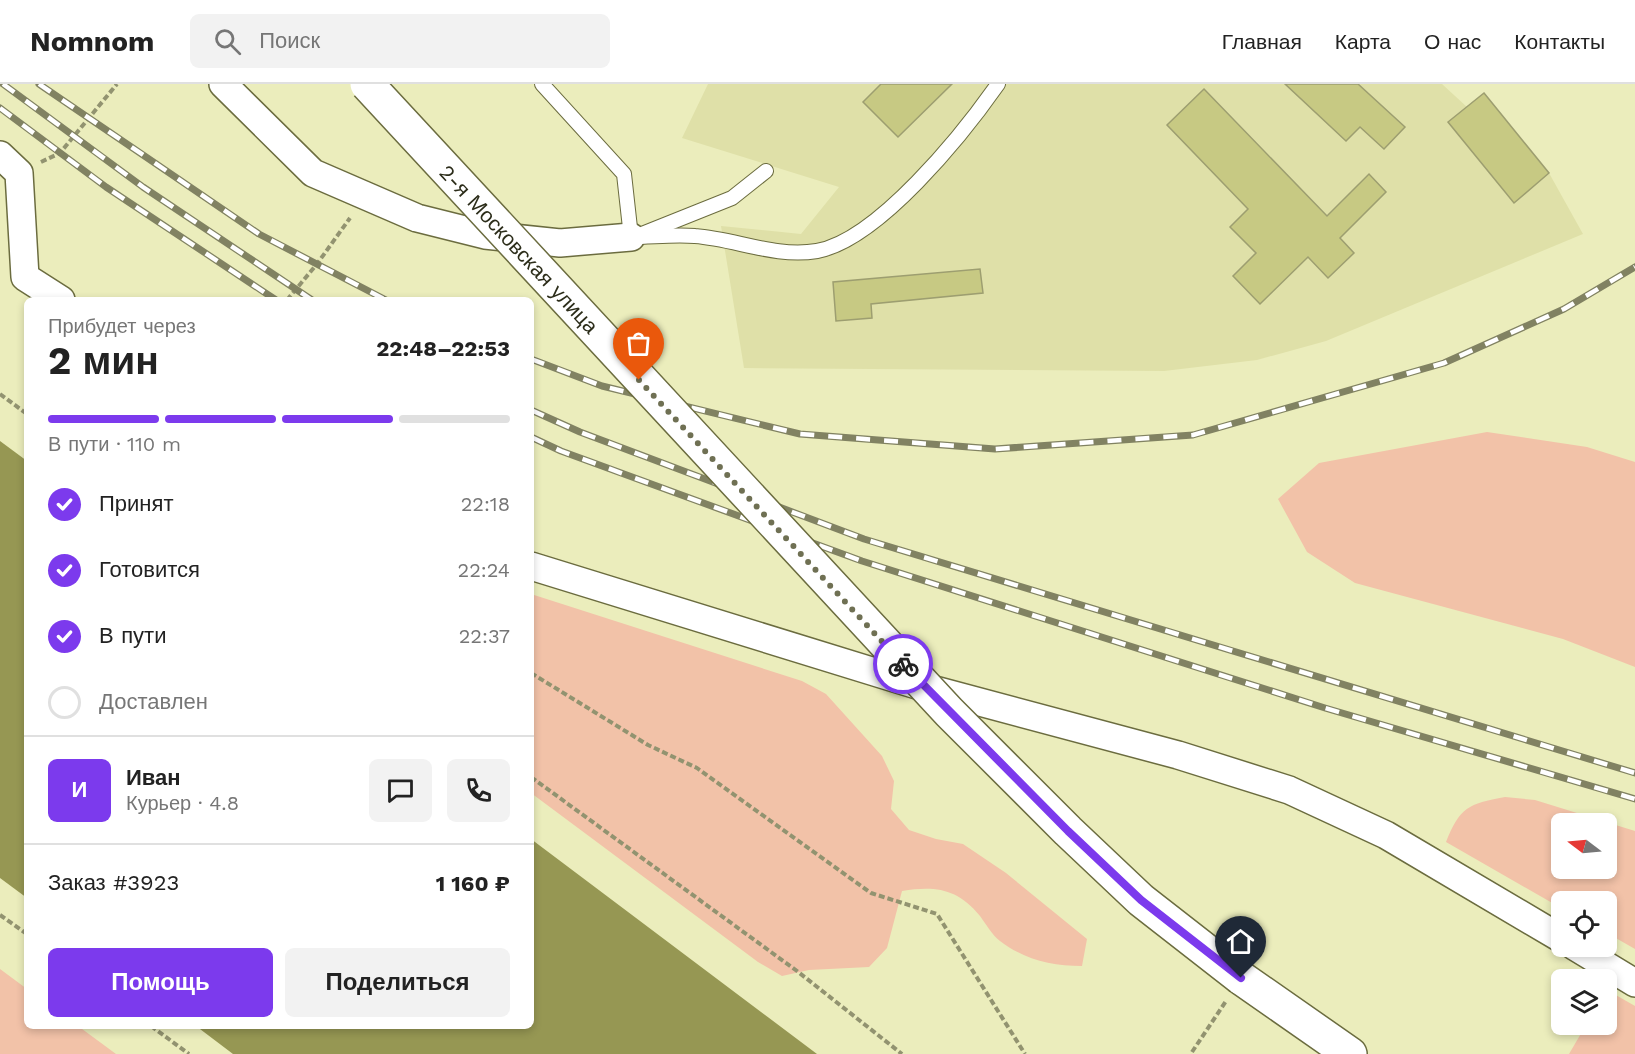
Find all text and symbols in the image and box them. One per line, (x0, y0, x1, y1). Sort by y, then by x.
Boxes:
search box (190, 14, 610, 68)
text: Nomnom (30, 25, 154, 58)
icon: search (211, 25, 244, 58)
text: Поиск (259, 28, 320, 53)
text: Главная (1222, 29, 1302, 54)
text: Карта (1335, 29, 1391, 54)
text: О нас (1424, 29, 1481, 54)
text: Контакты (1514, 29, 1605, 54)
street label: 2-я Московская улица (434, 160, 604, 339)
text: Прибудет через (48, 314, 196, 338)
pin (613, 318, 664, 380)
icon: bag (622, 327, 655, 360)
text: 22:48–22:53 (376, 336, 510, 361)
text: 2 мин (48, 338, 159, 383)
text: В пути · 110 m (48, 432, 181, 456)
icon: check (48, 488, 81, 521)
text: Принят (99, 491, 173, 516)
text: 22:18 (461, 492, 510, 516)
icon: check (48, 554, 81, 587)
text: Готовится (99, 557, 200, 582)
text: 22:24 (457, 558, 510, 582)
icon: check (48, 620, 81, 653)
text: В пути (99, 623, 166, 648)
text: 22:37 (459, 624, 510, 648)
courier (873, 634, 933, 694)
icon: bike (887, 648, 920, 681)
text: Доставлен (99, 689, 208, 714)
button: chat (369, 759, 432, 822)
button: phone (447, 759, 510, 822)
text: Иван (126, 765, 181, 790)
text: И (72, 777, 87, 802)
text: Курьер · 4.8 (126, 791, 239, 815)
north arrow (1551, 813, 1617, 879)
map controls (1551, 813, 1617, 1035)
text: Заказ #3923 (48, 870, 179, 895)
text: 1 160 ₽ (436, 871, 510, 896)
button: locate (1551, 891, 1617, 957)
pin (1215, 916, 1266, 978)
icon: home (1224, 925, 1257, 958)
button: Помощь (48, 948, 273, 1017)
button: Поделиться (285, 948, 510, 1017)
button: layers (1551, 969, 1617, 1035)

